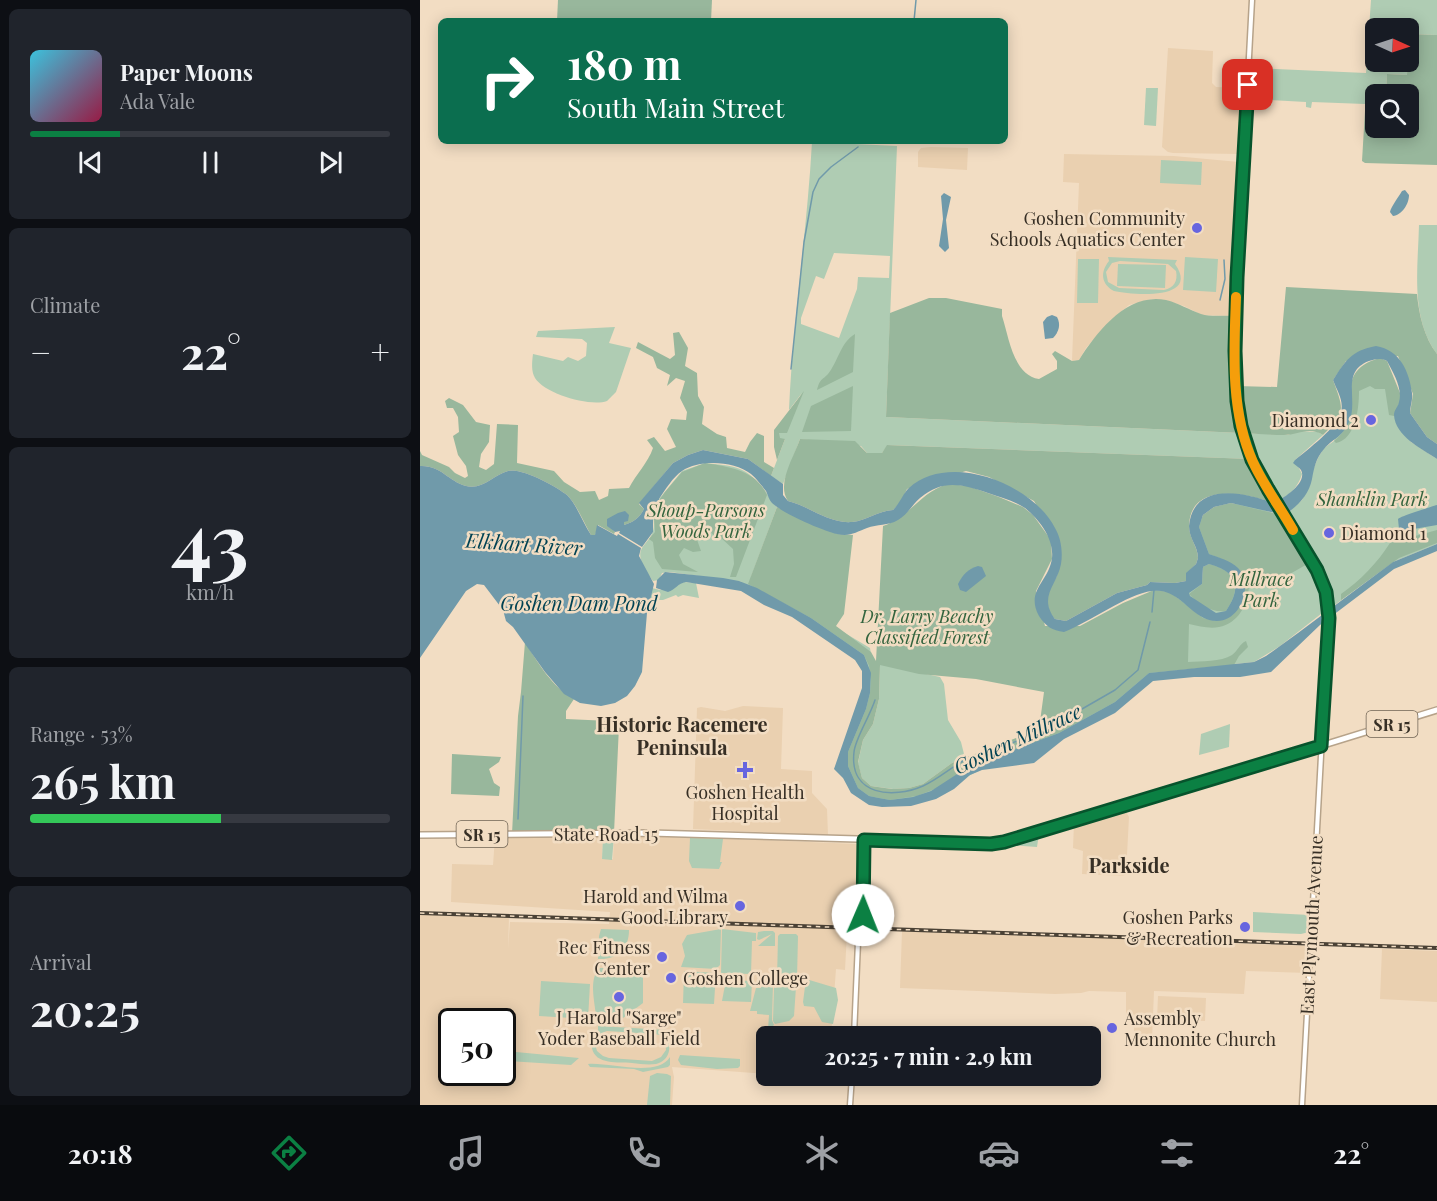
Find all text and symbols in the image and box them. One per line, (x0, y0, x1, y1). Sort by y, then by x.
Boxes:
north arrow (1365, 18, 1419, 72)
map controls (1365, 18, 1419, 138)
text: 180 m (567, 35, 682, 91)
icon: right (468, 42, 546, 120)
text: Paper Moons (120, 57, 253, 87)
pin (1222, 59, 1273, 110)
icon: arrive (1231, 68, 1264, 101)
button: search (1365, 84, 1419, 138)
text: Ada Vale (120, 87, 195, 114)
text: South Main Street (567, 89, 784, 125)
icon: previous (74, 146, 107, 179)
icon: pause (194, 146, 227, 179)
icon: next (314, 146, 347, 179)
place label: Goshen Community Schools Aquatics Center (990, 206, 1185, 251)
marker: Goshen Community Schools Aquatics Center (1190, 221, 1204, 235)
text: Climate (30, 291, 100, 318)
text: 22° (181, 321, 241, 381)
text: − (30, 329, 51, 373)
text: + (371, 329, 390, 373)
place label: Diamond 2 (1272, 408, 1359, 432)
marker: Diamond 2 (1364, 413, 1378, 427)
text: 43 (171, 487, 249, 591)
park label: Shanklin Park (1316, 487, 1427, 511)
park label: Shoup-Parsons Woods Park (646, 498, 765, 543)
place label: Diamond 1 (1341, 521, 1427, 545)
water label: Elkhart River (464, 525, 585, 561)
marker: Diamond 1 (1322, 526, 1336, 540)
park label: Millrace Park (1228, 567, 1293, 612)
text: km/h (186, 578, 234, 605)
water label: Goshen Dam Pond (500, 589, 659, 616)
park label: Dr. Larry Beachy Classified Forest (860, 604, 994, 649)
water label: Goshen Millrace (949, 696, 1086, 779)
district label: Historic Racemere Peninsula (596, 710, 768, 760)
road number: SR 15 (1366, 711, 1418, 737)
text: Range · 53% (30, 720, 133, 747)
text: 265 km (30, 750, 176, 810)
marker: Goshen Health Hospital (736, 761, 754, 779)
place label: Goshen Health Hospital (686, 780, 805, 825)
road number: SR 15 (456, 821, 508, 847)
street label: State Road 15 (554, 822, 658, 846)
street label: East Plymouth Avenue (1294, 835, 1328, 1015)
district label: Parkside (1088, 851, 1170, 878)
position arrow (831, 883, 895, 947)
place label: Harold and Wilma Good Library (583, 884, 728, 929)
marker: Harold and Wilma Good Library (733, 899, 747, 913)
place label: Goshen Parks & Recreation (1123, 905, 1233, 950)
marker: Goshen Parks & Recreation (1238, 920, 1252, 934)
place label: Rec Fitness Center (558, 935, 650, 980)
text: Arrival (30, 948, 92, 975)
marker: Rec Fitness Center (655, 950, 669, 964)
place label: Goshen College (683, 966, 808, 990)
marker: Goshen College (664, 971, 678, 985)
text: 20:25 (30, 978, 140, 1038)
marker: J Harold "Sarge" Yoder Baseball Field (612, 990, 626, 1004)
place label: J Harold "Sarge" Yoder Baseball Field (537, 1005, 701, 1050)
place label: Assembly Mennonite Church (1123, 1006, 1277, 1051)
speed limit sign: 50 (438, 1008, 516, 1086)
marker: Assembly Mennonite Church (1105, 1021, 1119, 1035)
text: 20:25 · 7 min · 2.9 km (825, 1041, 1033, 1071)
icon: directions (268, 1132, 310, 1174)
icon: music (446, 1132, 488, 1174)
icon: phone (623, 1132, 665, 1174)
icon: climate (801, 1132, 843, 1174)
icon: car (978, 1132, 1020, 1174)
icon: filters (1156, 1132, 1198, 1174)
text: 20:18 (68, 1135, 133, 1171)
text: 22° (1333, 1135, 1369, 1171)

